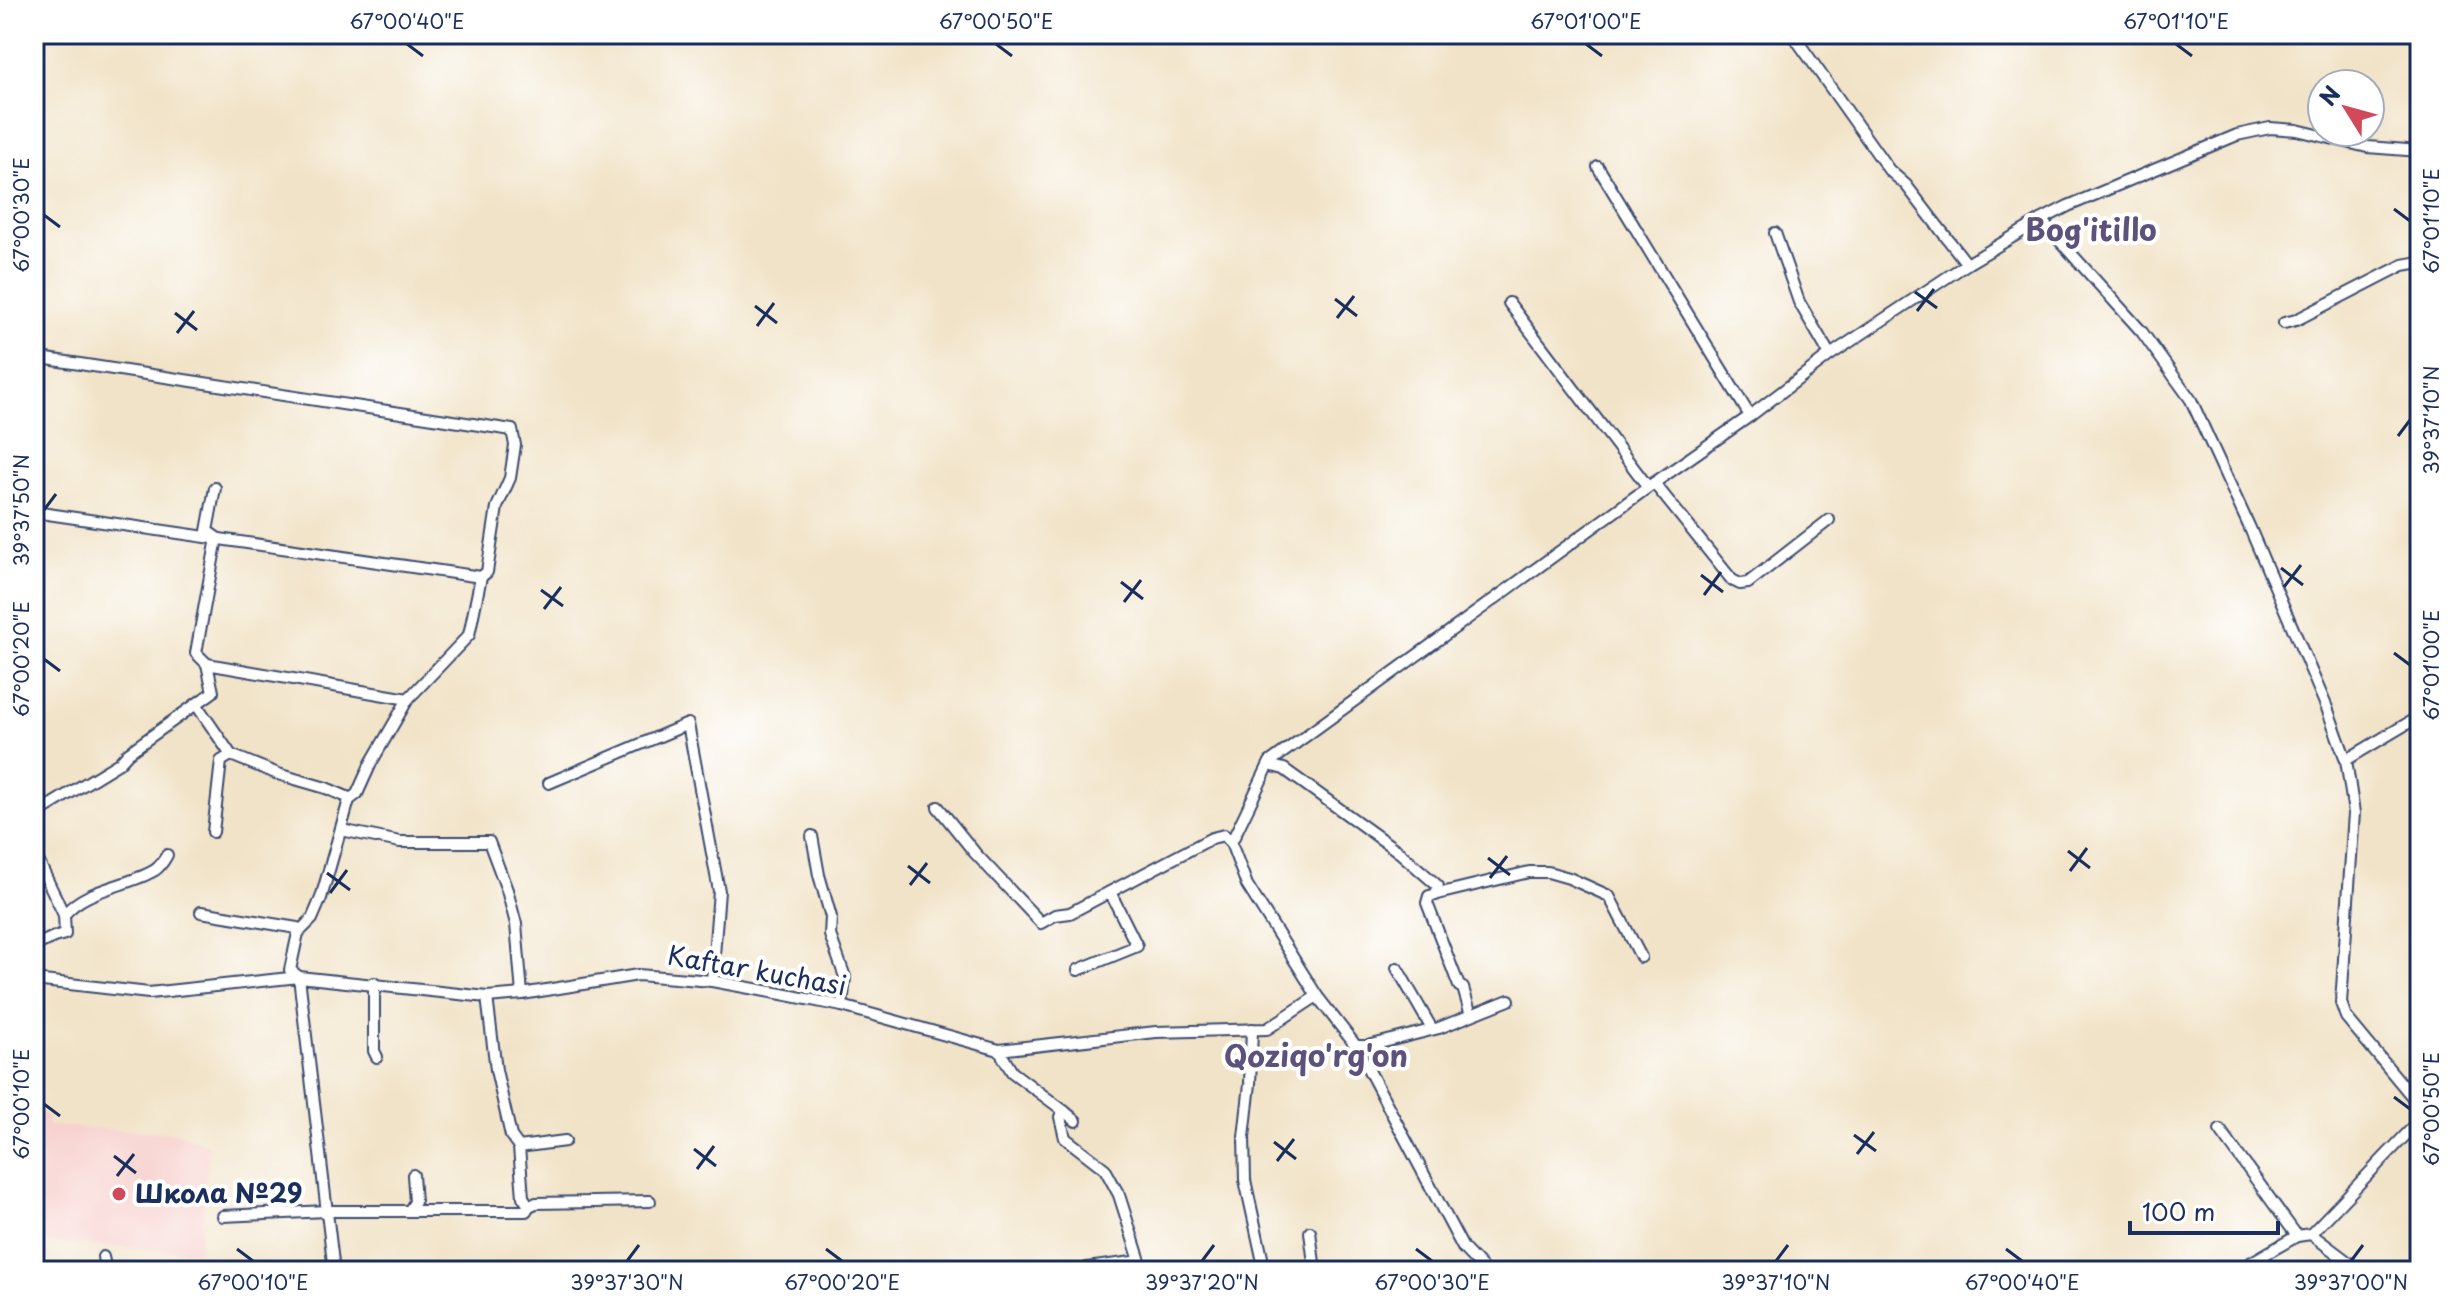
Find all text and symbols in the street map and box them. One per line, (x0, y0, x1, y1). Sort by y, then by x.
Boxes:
text: 67°00'40"E (349, 6, 465, 36)
text: 67°00'50"E (939, 6, 1053, 36)
text: 67°01'00"E (1530, 6, 1642, 36)
text: 67°01'10"E (2123, 6, 2229, 36)
north arrow (2306, 68, 2386, 148)
text: N (2310, 78, 2347, 112)
text: 67°00'30"E (6, 157, 36, 273)
text: 67°01'10"E (2416, 168, 2446, 274)
district label: Bog'itillo (2025, 206, 2157, 251)
text: 39°37'10"N (2416, 365, 2446, 475)
text: 39°37'50"N (6, 454, 36, 566)
text: 67°00'20"E (6, 601, 36, 717)
text: 67°01'00"E (2416, 609, 2446, 721)
street label: Kaftar kuchasi (665, 935, 850, 1004)
district label: Qoziqo'rg'on (1224, 1032, 1408, 1077)
text: 67°00'10"E (6, 1048, 36, 1160)
text: 67°00'50"E (2416, 1052, 2446, 1166)
place label: Школа №29 (135, 1173, 303, 1212)
marker: Школа №29 (110, 1185, 128, 1203)
scale bar (2130, 1185, 2278, 1235)
text: 100 m (2142, 1193, 2215, 1229)
text: 67°00'10"E (197, 1267, 309, 1297)
text: 39°37'30"N (570, 1267, 684, 1297)
text: 67°00'20"E (784, 1267, 900, 1297)
text: 39°37'20"N (1145, 1267, 1259, 1297)
text: 67°00'30"E (1374, 1267, 1490, 1297)
text: 39°37'10"N (1721, 1267, 1831, 1297)
text: 67°00'40"E (1964, 1267, 2080, 1297)
text: 39°37'00"N (2294, 1267, 2408, 1297)

